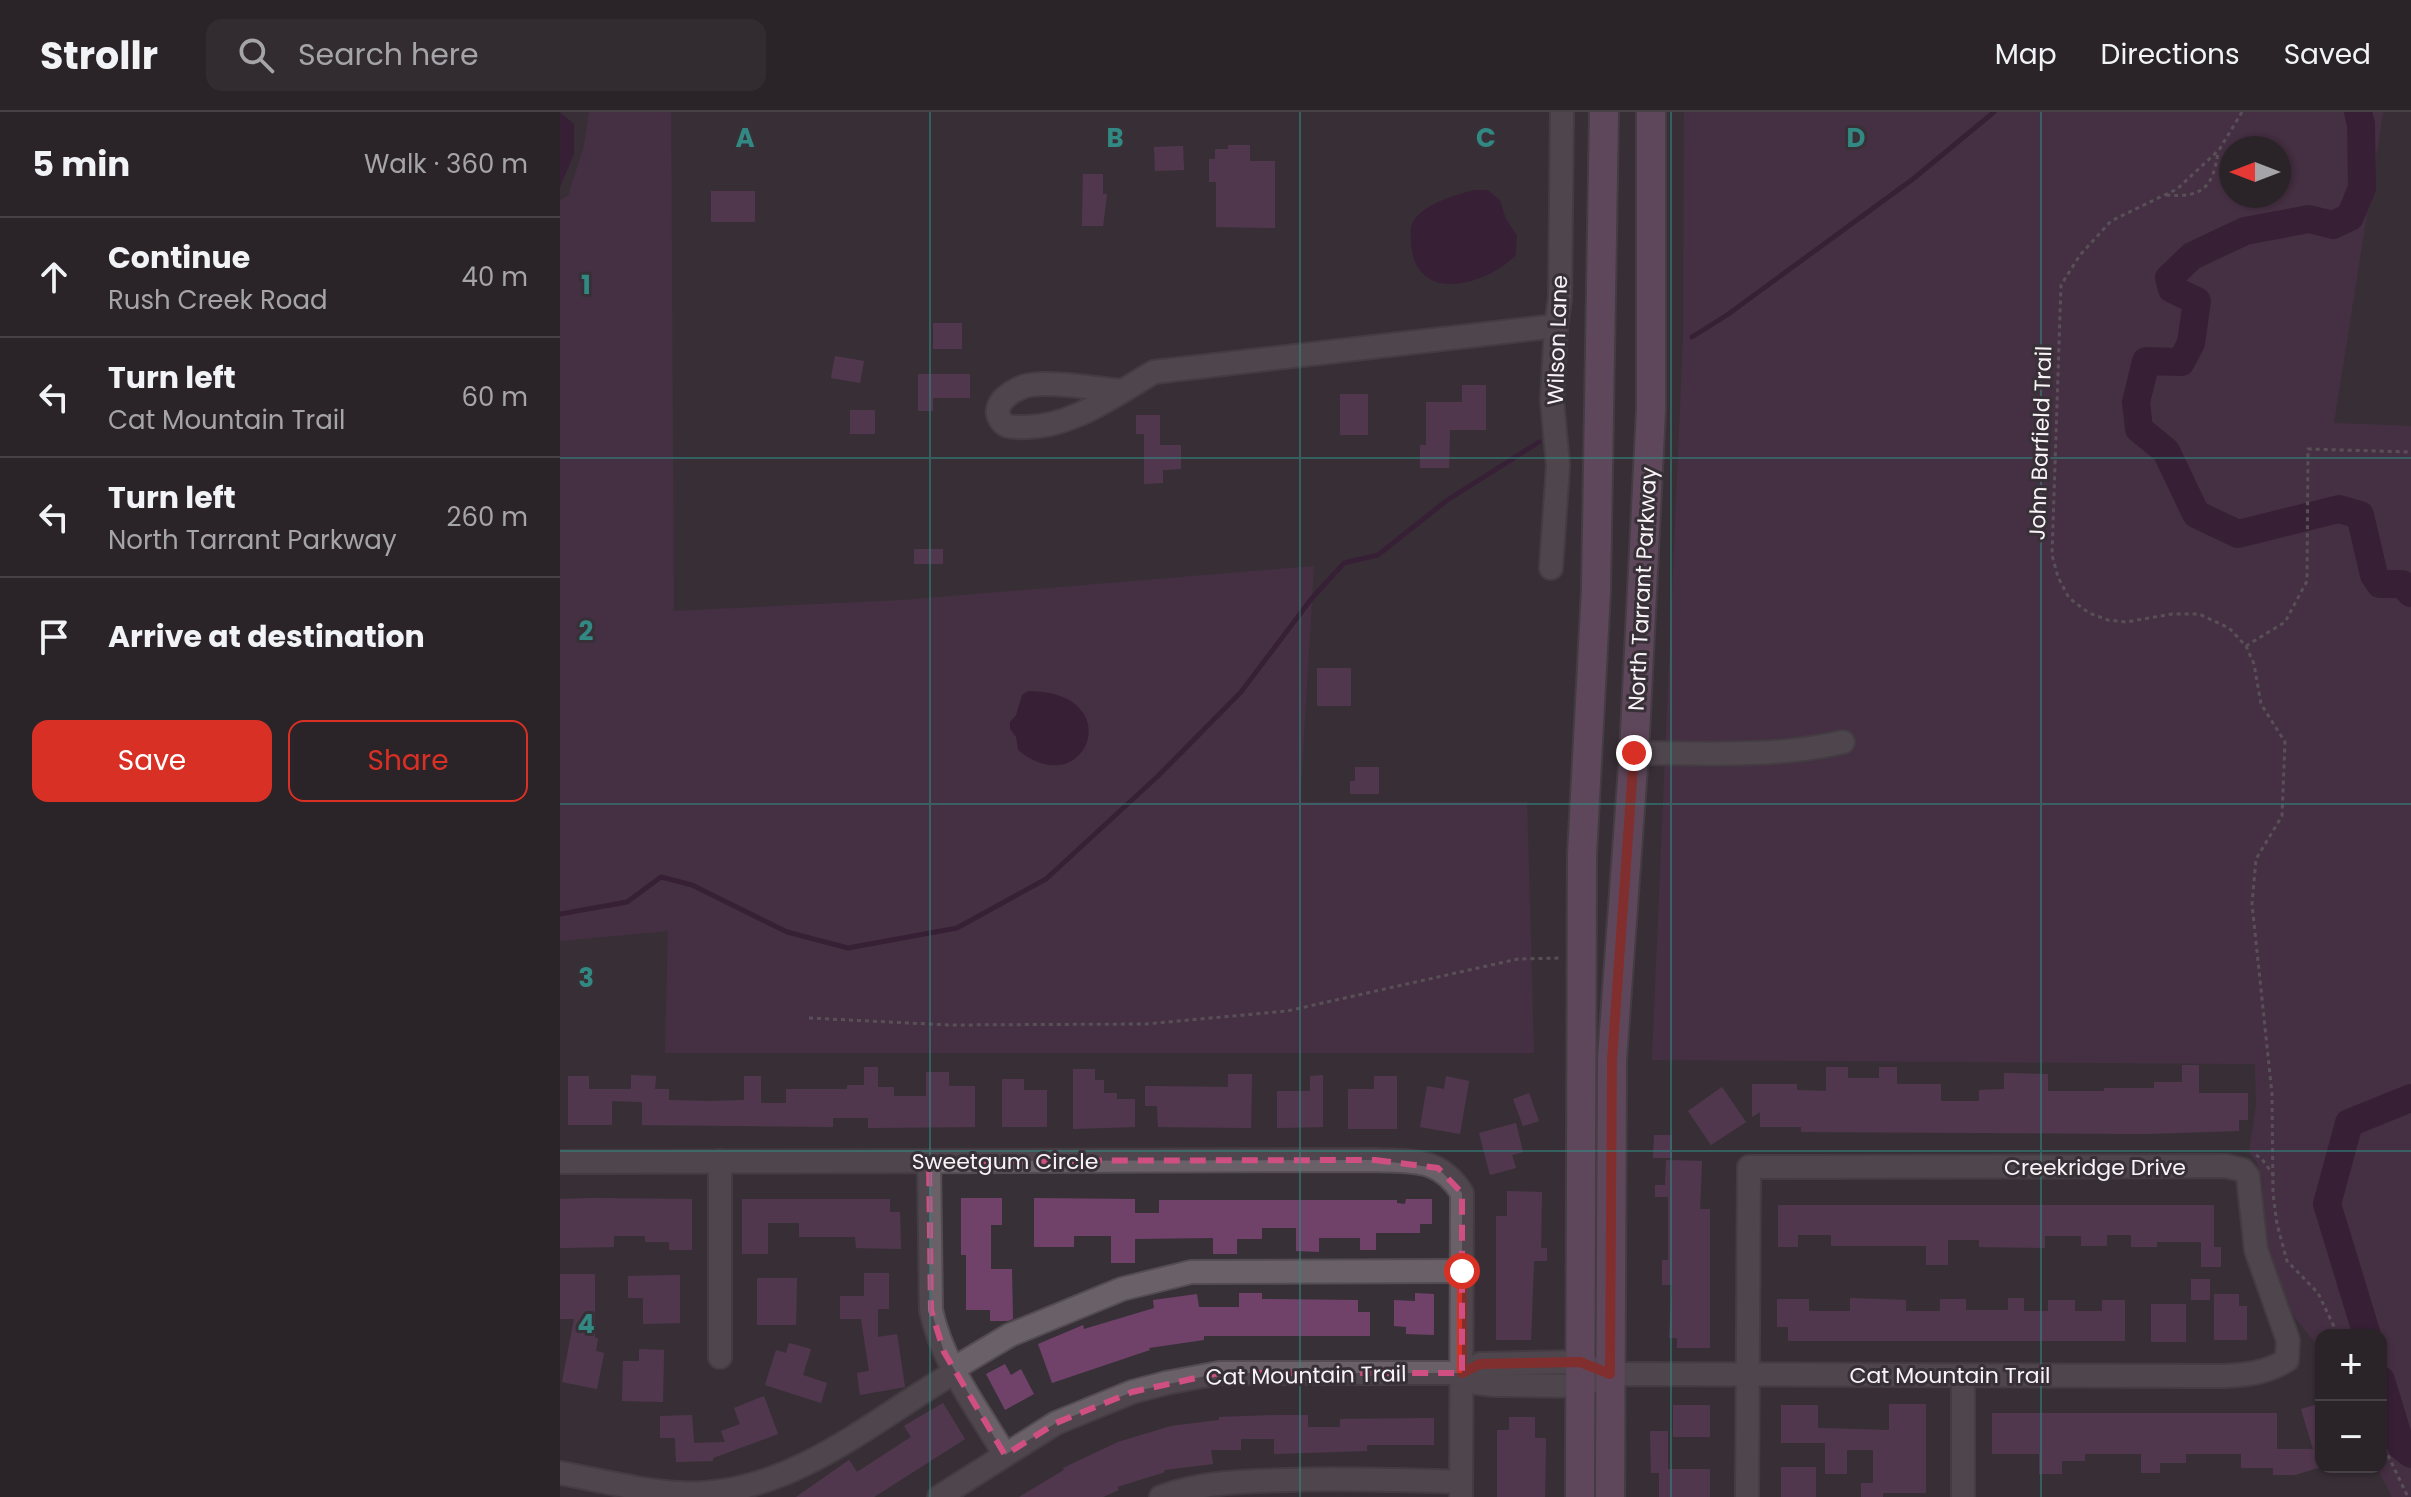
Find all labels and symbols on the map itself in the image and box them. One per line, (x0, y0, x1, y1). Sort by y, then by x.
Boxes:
text: A (735, 120, 755, 156)
text: B (1106, 120, 1124, 156)
text: C (1476, 120, 1496, 156)
text: D (1847, 120, 1866, 156)
north arrow (2219, 136, 2291, 208)
text: 1 (581, 267, 591, 303)
street label: Wilson Lane (1540, 275, 1575, 405)
street label: John Barfield Trail (2022, 345, 2059, 541)
street label: North Tarrant Parkway (1621, 466, 1664, 712)
text: 2 (579, 613, 594, 649)
route end (1616, 735, 1652, 771)
text: 3 (578, 960, 594, 996)
street label: Sweetgum Circle (912, 1146, 1098, 1177)
street label: Creekridge Drive (2004, 1152, 2186, 1183)
route start (1444, 1253, 1480, 1289)
text: 4 (577, 1306, 595, 1342)
street label: Cat Mountain Trail (1205, 1358, 1407, 1393)
street label: Cat Mountain Trail (1850, 1360, 2050, 1391)

